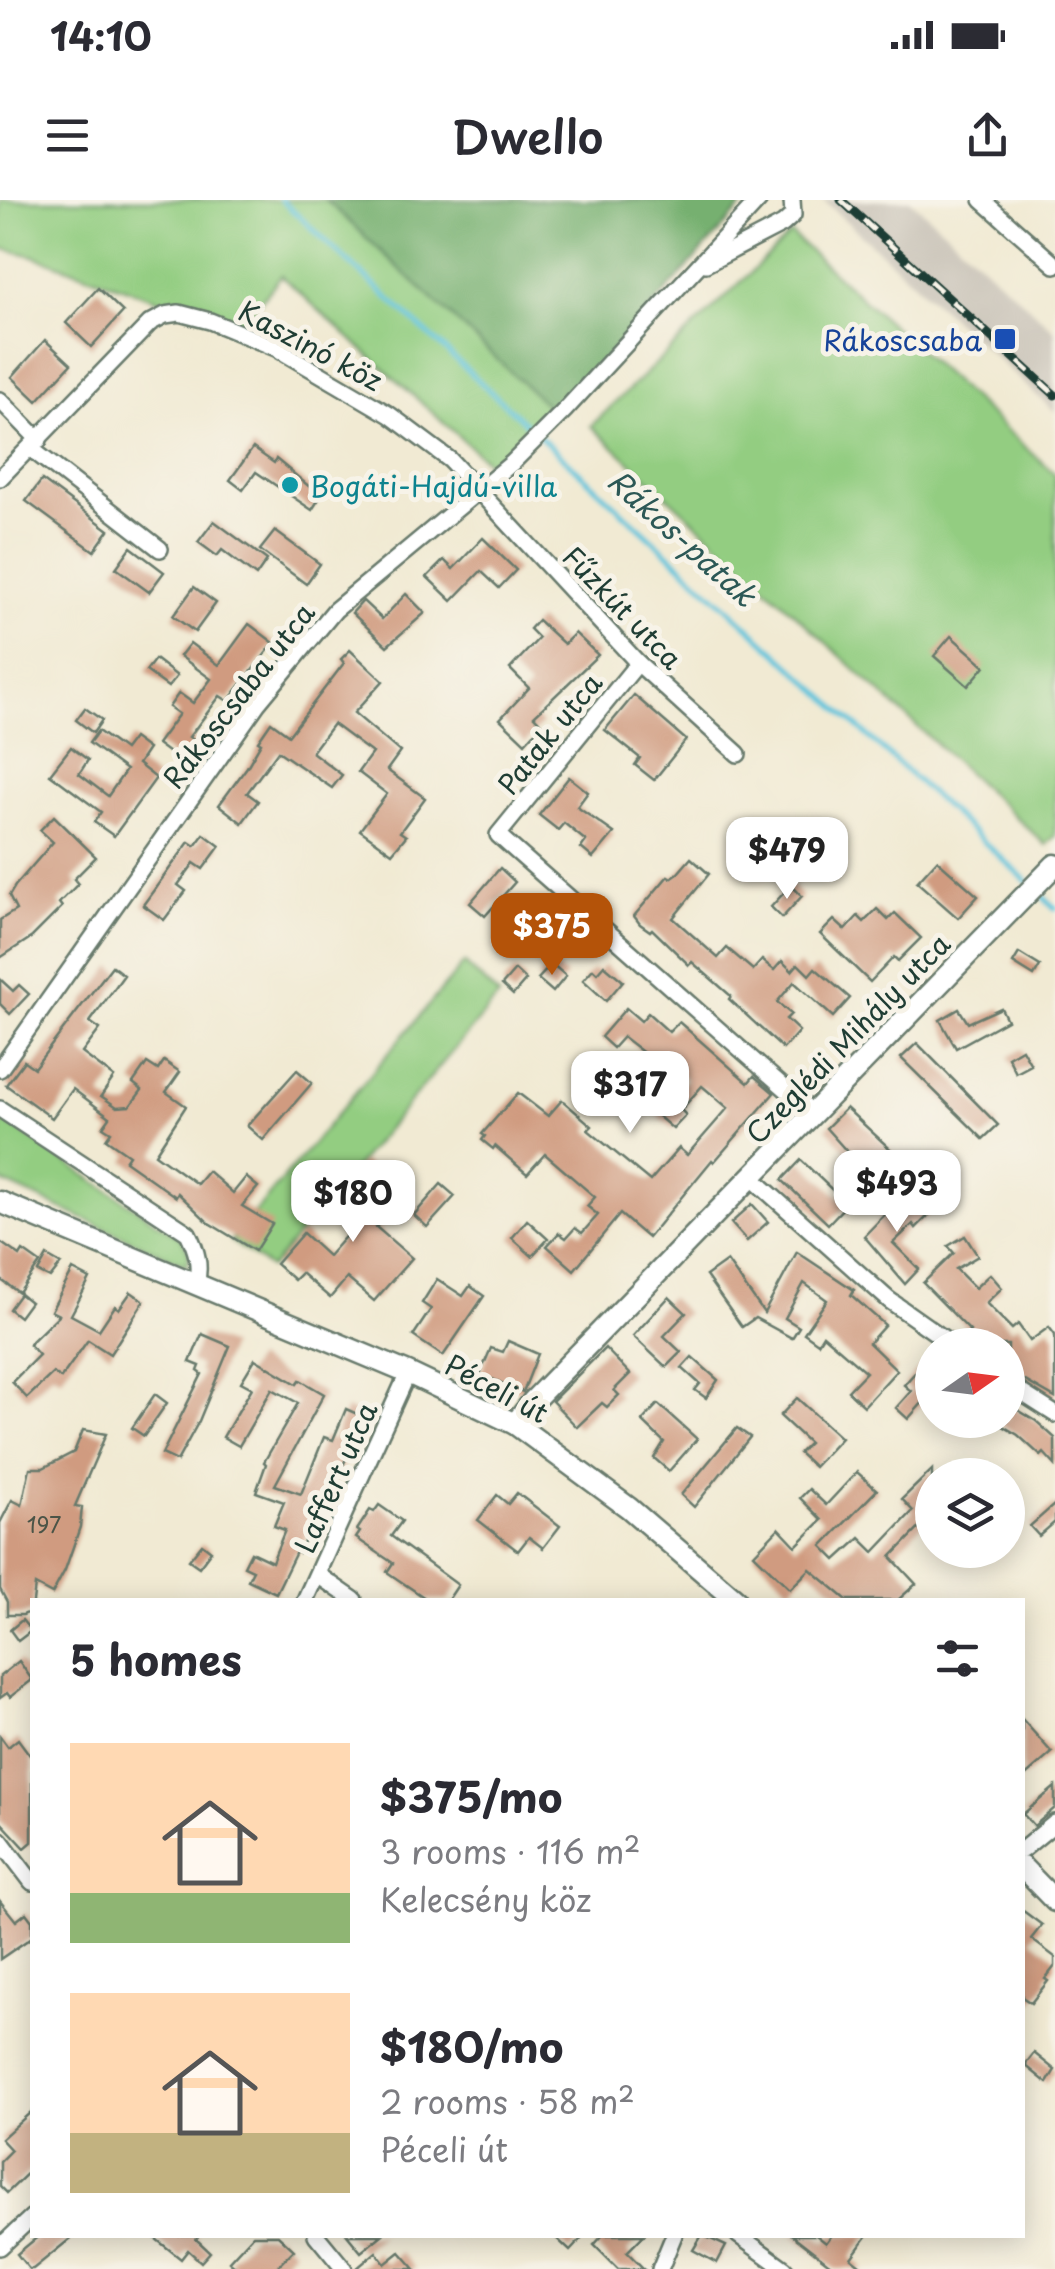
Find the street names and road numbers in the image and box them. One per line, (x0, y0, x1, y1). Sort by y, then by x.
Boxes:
street label: Kaszinó köz (231, 289, 391, 401)
street label: Fűzkút utca (553, 536, 693, 679)
street label: Rákoscsaba utca (152, 592, 325, 797)
street label: Patak utca (486, 662, 612, 803)
street label: Czeglédi Mihály utca (735, 923, 959, 1153)
street label: Péceli út (437, 1343, 557, 1433)
street label: Laffert utca (283, 1394, 388, 1559)

